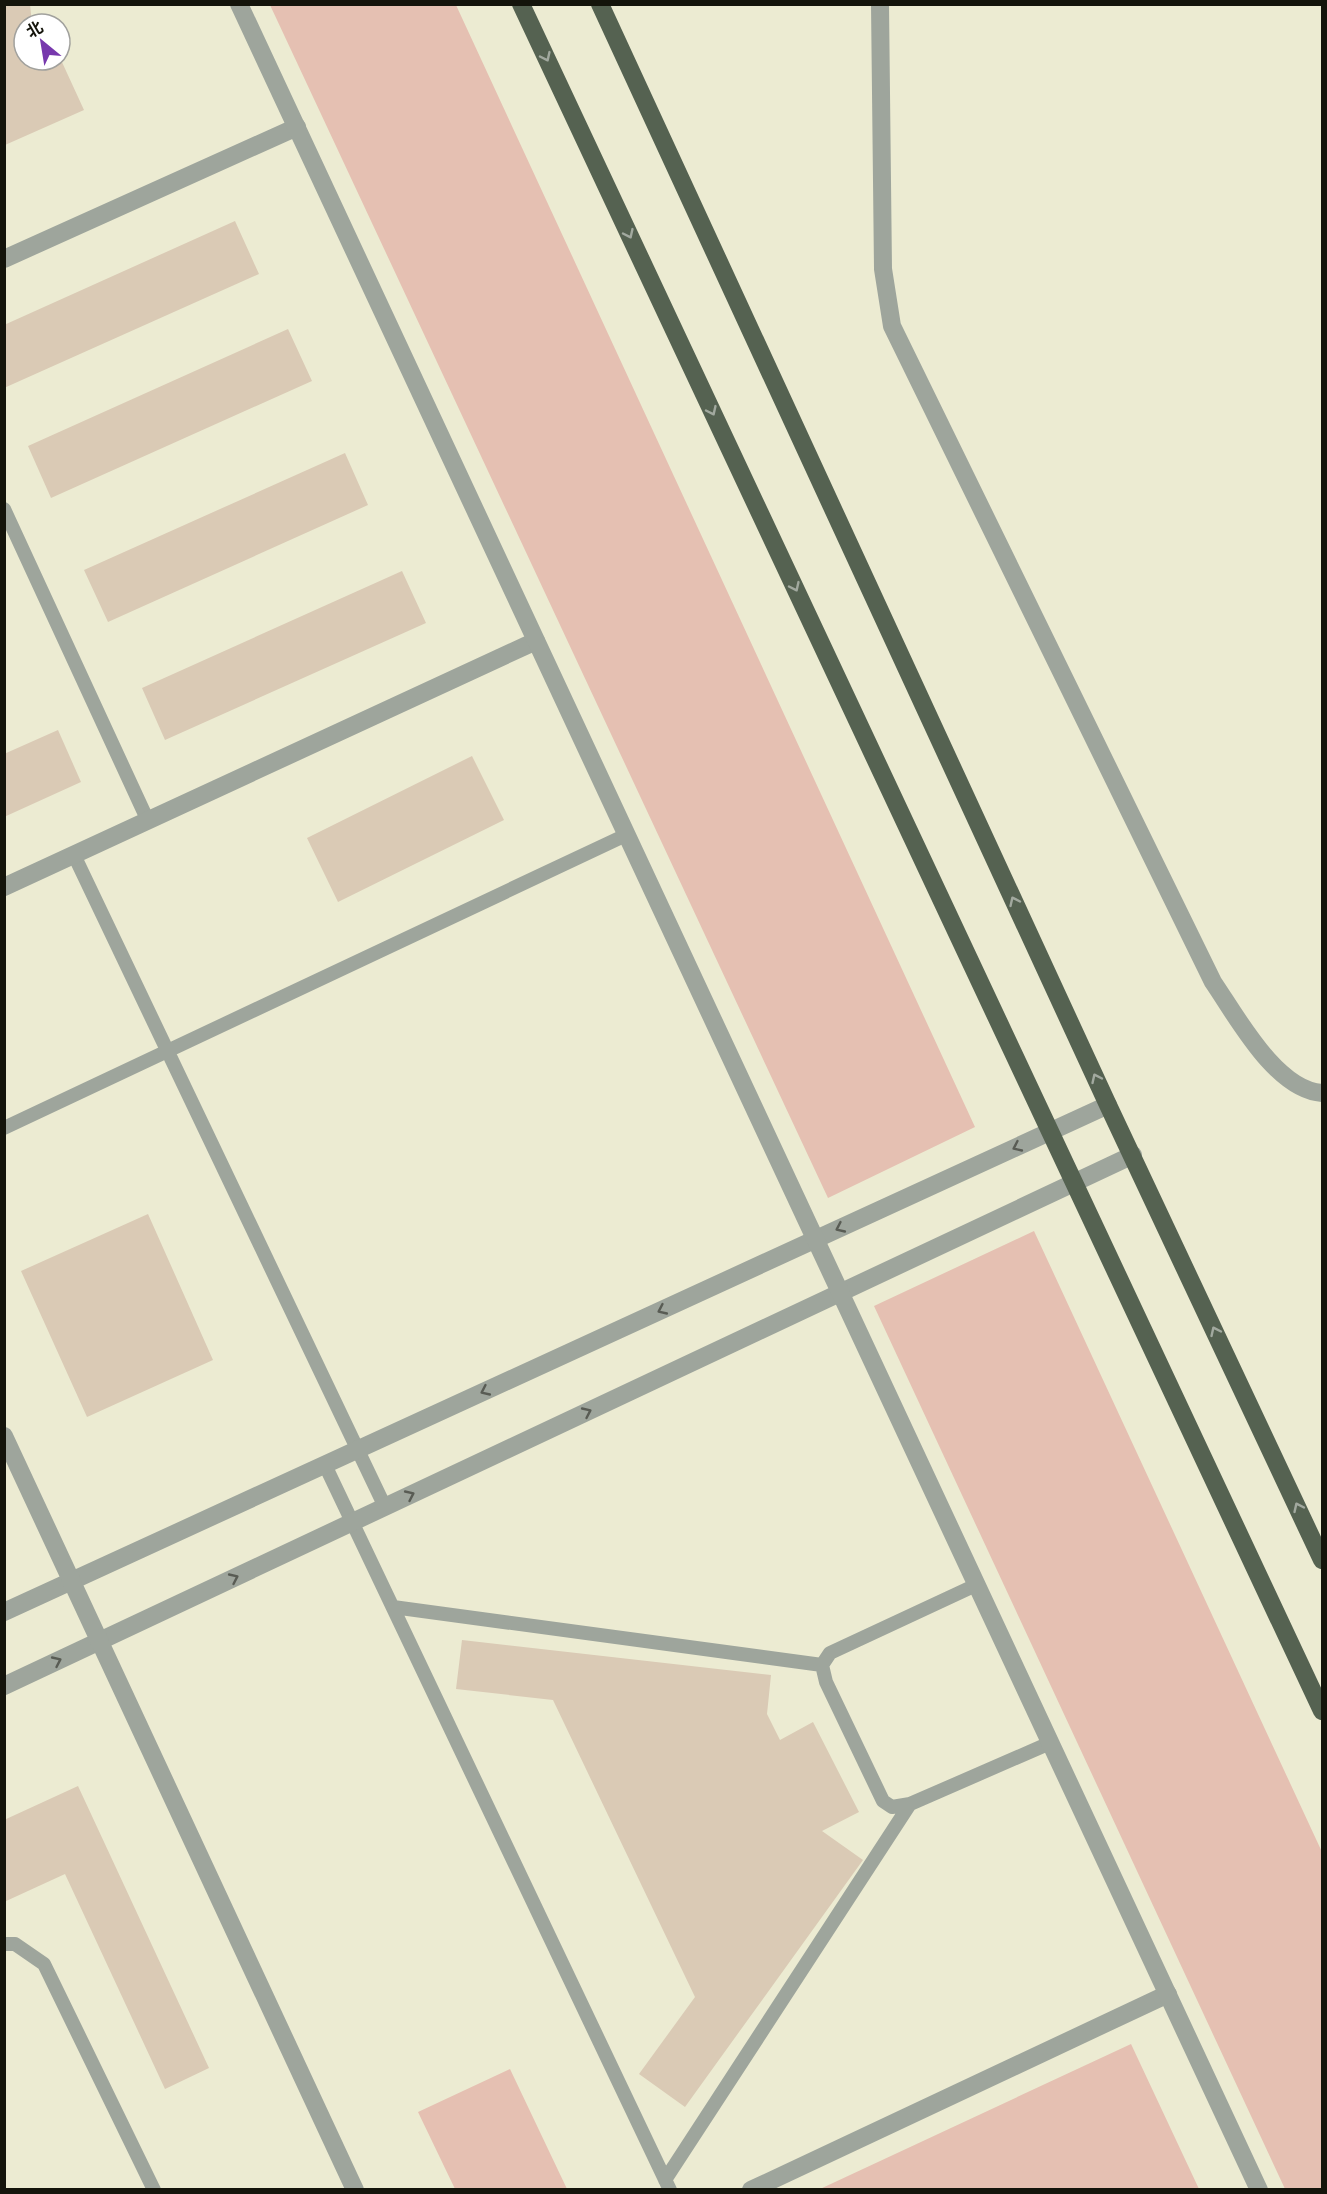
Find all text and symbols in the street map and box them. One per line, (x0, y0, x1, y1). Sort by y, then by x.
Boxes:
north arrow (12, 12, 72, 72)
text: 北 (23, 17, 46, 42)
one-way arrow (539, 51, 551, 62)
one-way arrow (622, 228, 634, 239)
one-way arrow (704, 404, 716, 415)
one-way arrow (787, 581, 799, 592)
one-way arrow (1010, 897, 1022, 908)
one-way arrow (1091, 1074, 1103, 1085)
one-way arrow (1012, 1139, 1023, 1151)
one-way arrow (835, 1221, 846, 1233)
one-way arrow (658, 1302, 669, 1314)
one-way arrow (1210, 1326, 1222, 1337)
one-way arrow (481, 1384, 492, 1396)
one-way arrow (580, 1408, 591, 1420)
one-way arrow (404, 1491, 415, 1503)
one-way arrow (1293, 1503, 1305, 1514)
one-way arrow (227, 1574, 238, 1586)
one-way arrow (51, 1657, 62, 1669)

